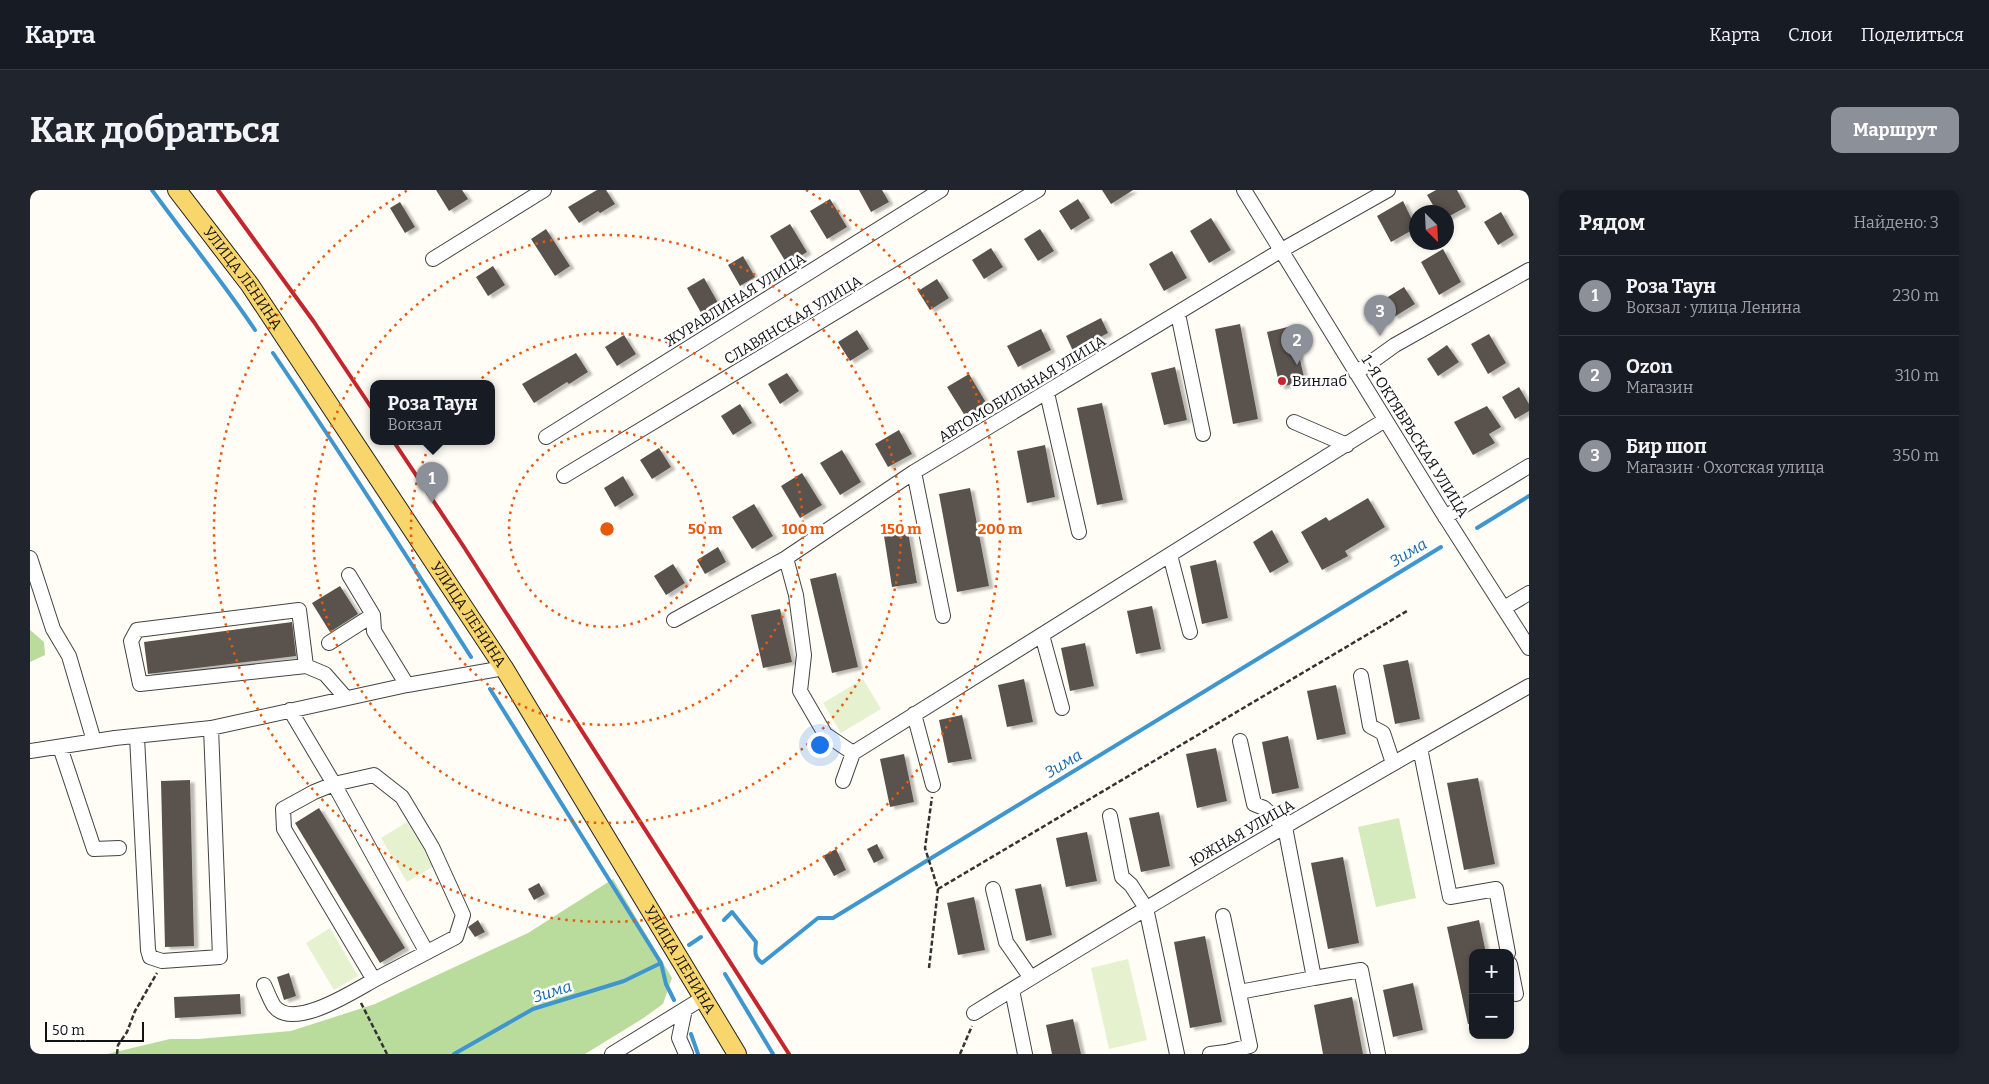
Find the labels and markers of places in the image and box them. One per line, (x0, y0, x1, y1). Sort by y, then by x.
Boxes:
pin: 3 (1364, 295, 1396, 336)
pin: 2 (1281, 324, 1313, 365)
place label: Винлаб (1292, 372, 1347, 390)
marker: Винлаб (1276, 375, 1288, 387)
pin: 1 (416, 462, 448, 503)
centre of rings (598, 520, 616, 538)

